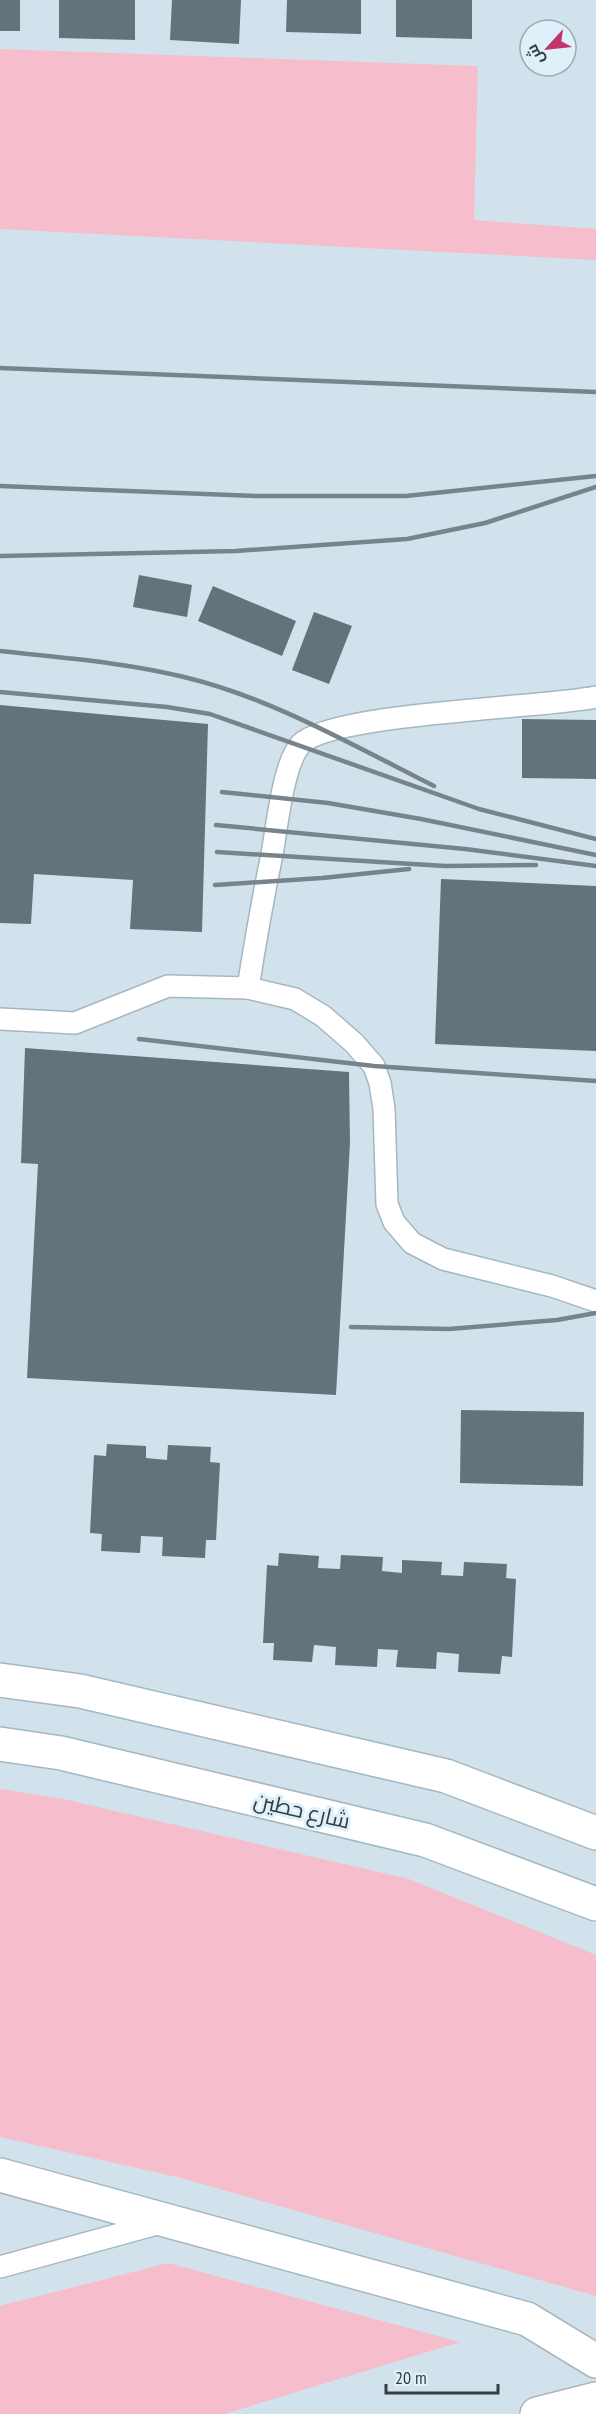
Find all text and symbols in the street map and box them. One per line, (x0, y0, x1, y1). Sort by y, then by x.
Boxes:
north arrow (518, 18, 578, 78)
text: ش (521, 41, 548, 68)
street label: شارع حطين (251, 1785, 353, 1836)
scale bar (386, 2357, 498, 2395)
text: 20 m (395, 2366, 427, 2389)

